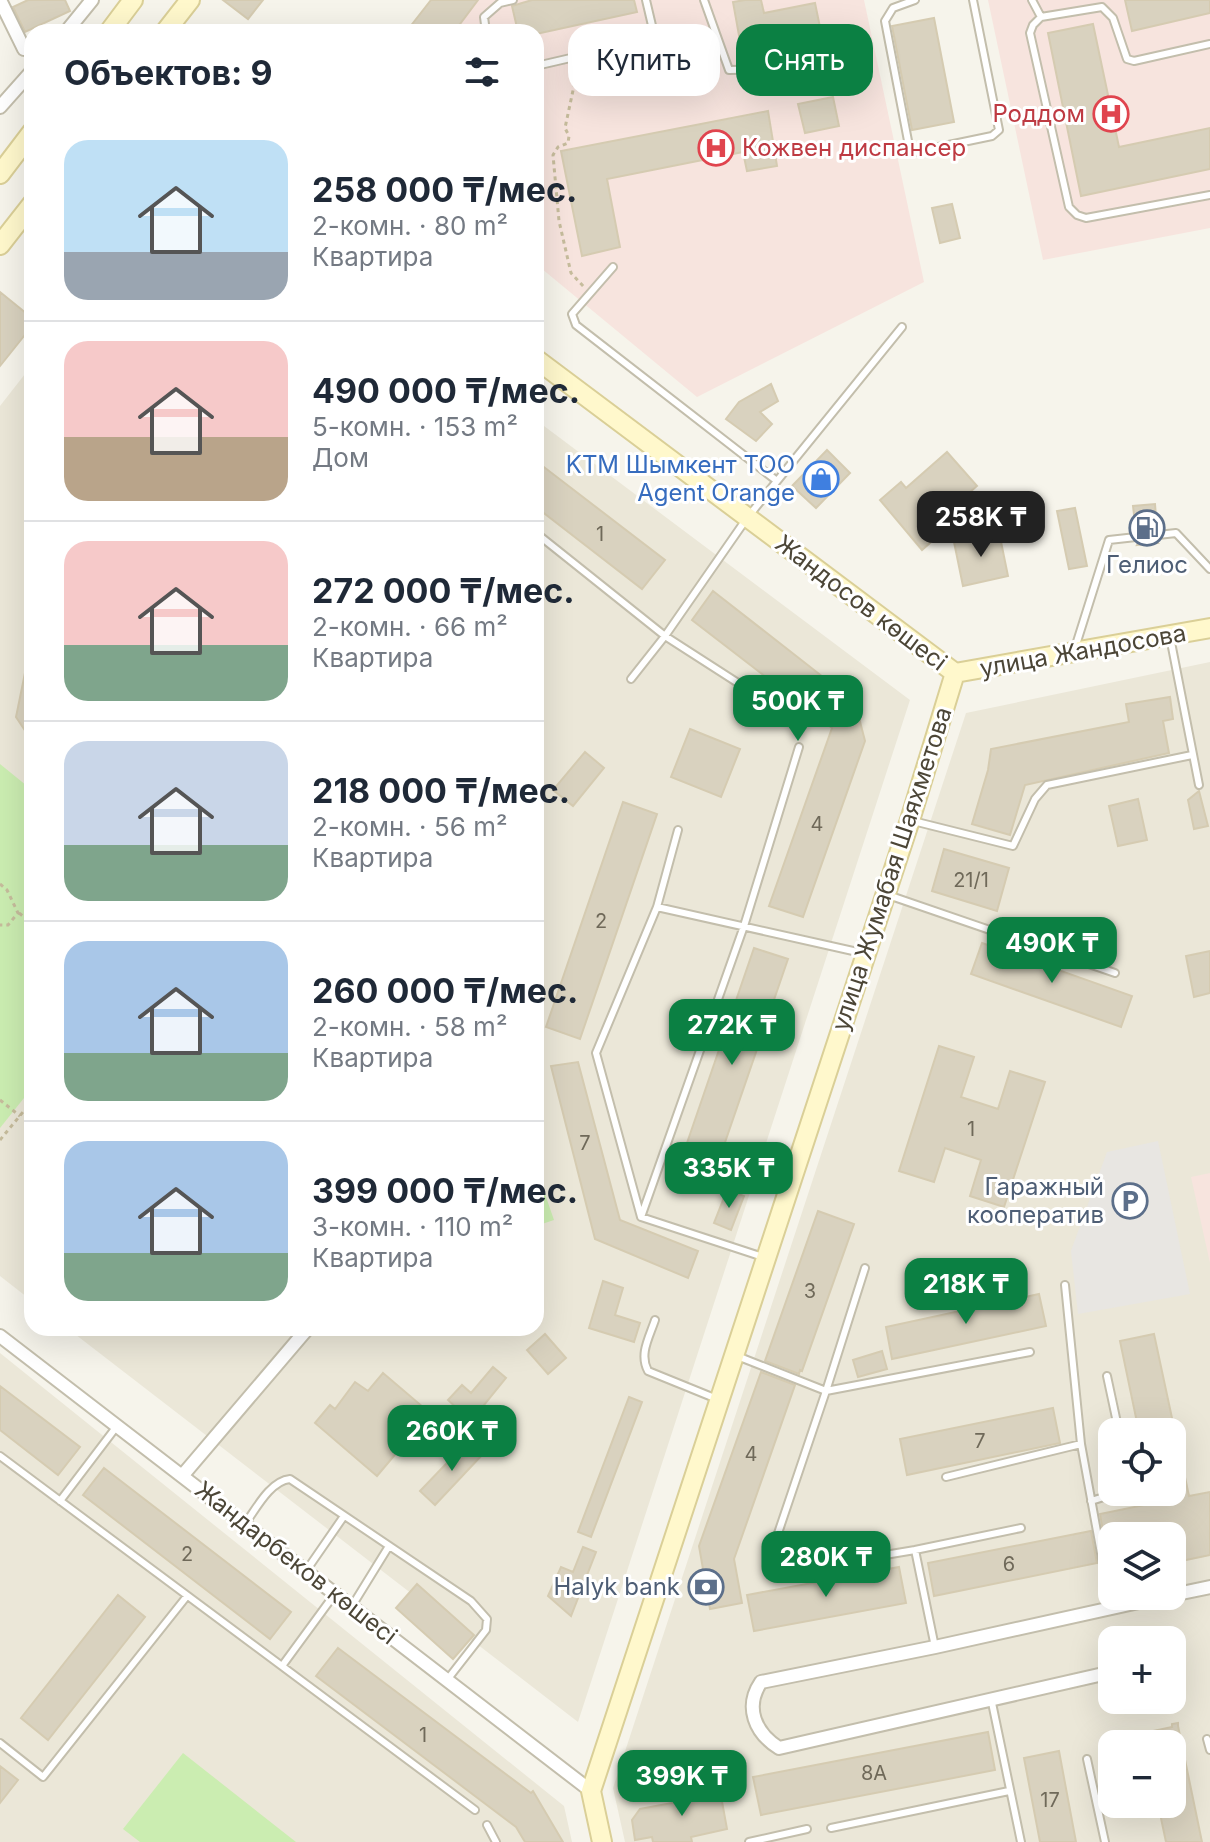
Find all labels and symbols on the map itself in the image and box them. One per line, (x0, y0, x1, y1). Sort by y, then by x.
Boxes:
hospital icon: Роддом (1092, 95, 1130, 133)
place label: Роддом (992, 99, 1085, 128)
hospital icon: Кожвен диспансер (697, 129, 735, 167)
place label: Кожвен диспансер (742, 133, 966, 162)
place label: KTM Шымкент ТОО Agent Orange (566, 450, 795, 507)
shop icon: KTM Шымкент ТОО Agent Orange (802, 460, 840, 498)
pin: 258K ₸ (916, 491, 1046, 559)
fuel station icon: Гелиос (1128, 509, 1166, 547)
house number: 1 (596, 522, 604, 546)
street label: Жандосов көшесі (770, 529, 953, 677)
place label: Гелиос (1106, 550, 1188, 579)
street label: улица Жандосова (978, 618, 1188, 683)
pin: 500K ₸ (733, 675, 863, 743)
street label: улица Жумабая Шаяхметова (825, 703, 958, 1034)
house number: 4 (811, 812, 823, 836)
house number: 21/1 (953, 868, 989, 892)
house number: 2 (595, 909, 607, 933)
pin: 490K ₸ (987, 917, 1117, 985)
pin: 272K ₸ (667, 999, 797, 1067)
house number: 1 (967, 1117, 975, 1141)
house number: 7 (579, 1131, 591, 1155)
pin: 335K ₸ (664, 1142, 794, 1210)
place label: Гаражный кооператив (967, 1172, 1104, 1229)
parking icon: Гаражный кооператив (1111, 1182, 1149, 1220)
pin: 218K ₸ (901, 1258, 1031, 1326)
house number: 3 (804, 1279, 816, 1303)
pin: 260K ₸ (387, 1405, 517, 1473)
house number: 7 (974, 1429, 986, 1453)
house number: 4 (745, 1442, 757, 1466)
street label: Жандарбеков көшесі (190, 1475, 403, 1650)
pin: 280K ₸ (761, 1531, 891, 1599)
house number: 2 (181, 1542, 193, 1566)
house number: 6 (1003, 1552, 1015, 1576)
bank icon: Halyk bank (687, 1568, 725, 1606)
place label: Halyk bank (553, 1572, 680, 1601)
house number: 1 (419, 1723, 427, 1747)
pin: 399K ₸ (617, 1750, 747, 1818)
house number: 8А (861, 1761, 887, 1785)
house number: 17 (1040, 1788, 1060, 1812)

